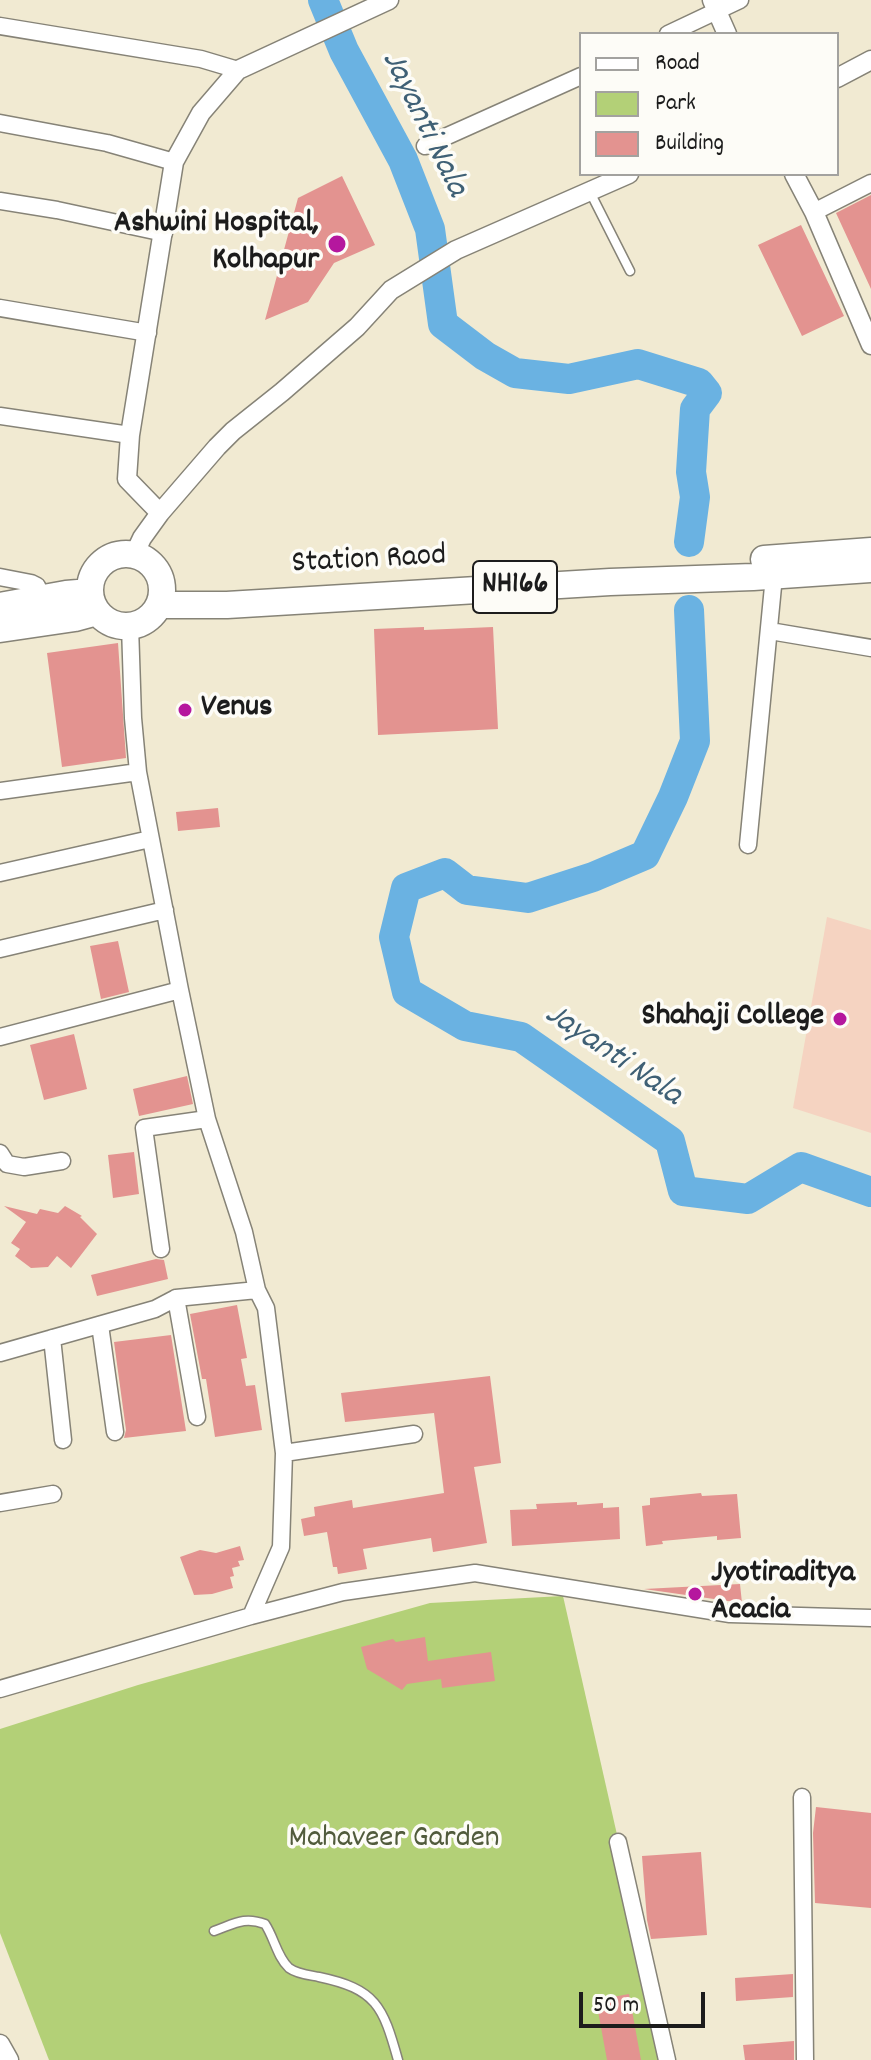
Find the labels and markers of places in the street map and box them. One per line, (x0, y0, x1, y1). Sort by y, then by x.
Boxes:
place label: Ashwini Hospital, Kolhapur (114, 207, 319, 282)
marker: Ashwini Hospital, Kolhapur (326, 233, 348, 255)
place label: Venus (201, 691, 273, 729)
marker: Venus (176, 701, 194, 719)
place label: Shahaji College (642, 1000, 824, 1038)
marker: Shahaji College (831, 1010, 849, 1028)
place label: Jyotiraditya Acacia (711, 1557, 855, 1632)
marker: Jyotiraditya Acacia (686, 1585, 704, 1603)

